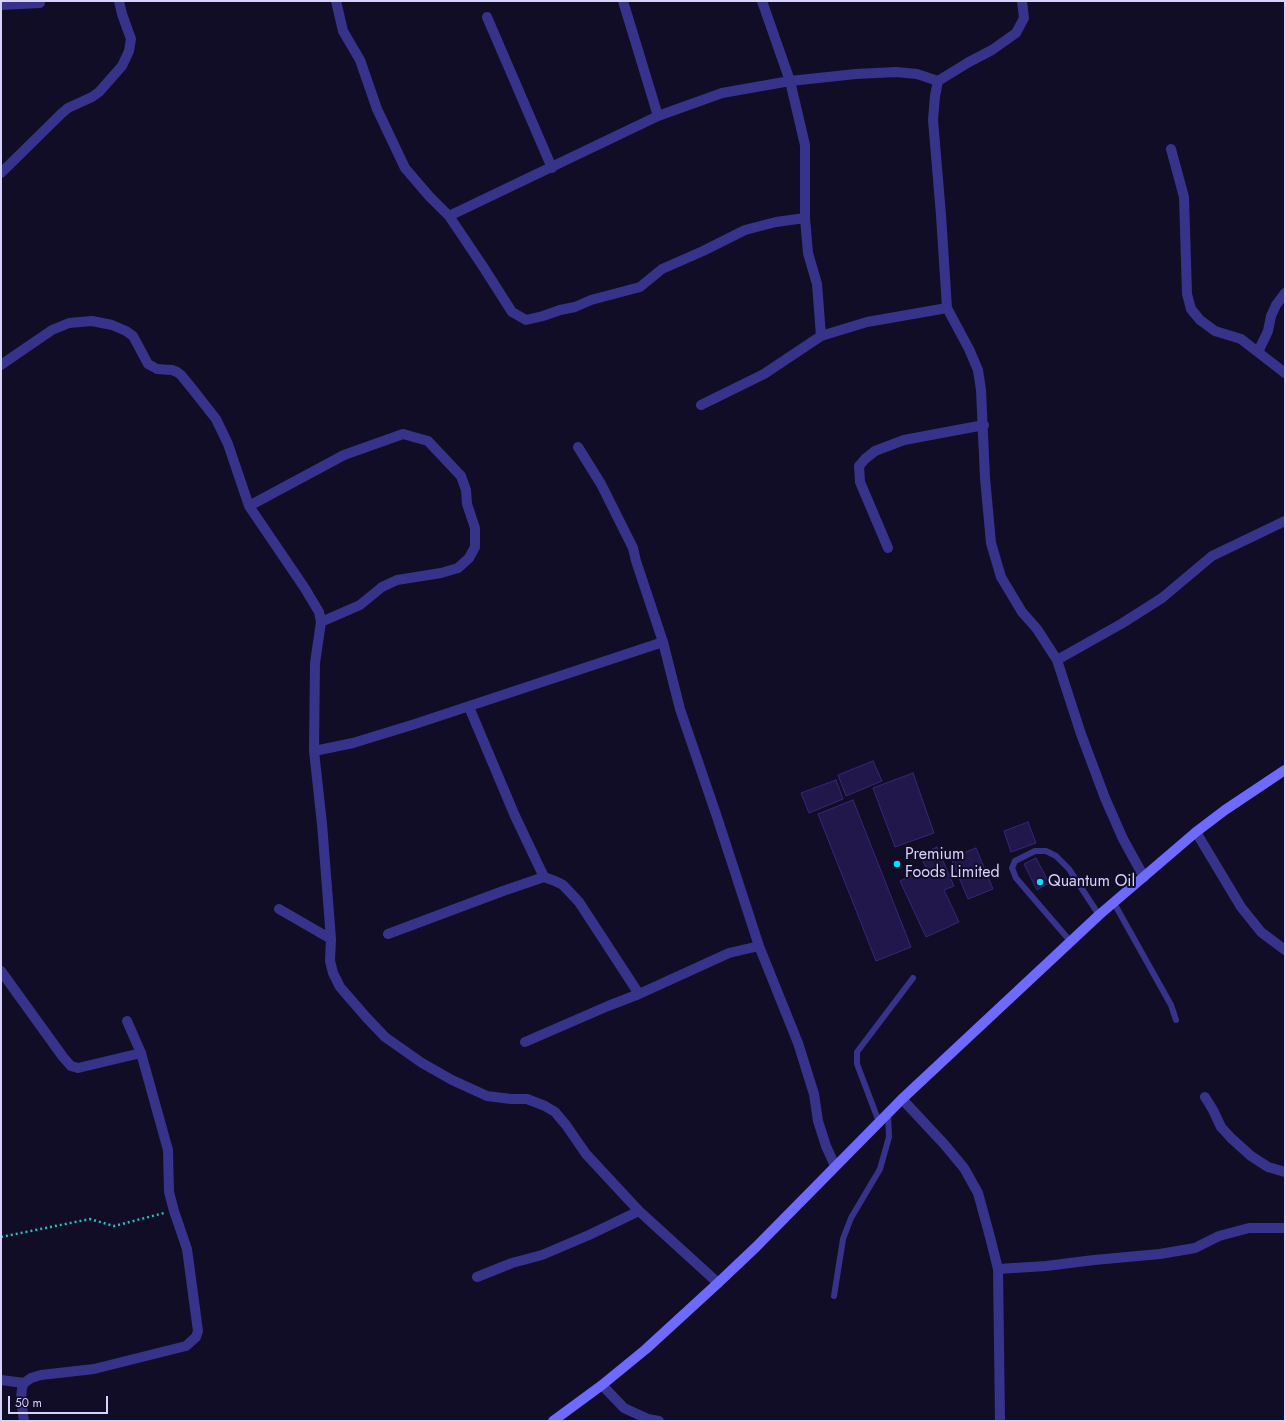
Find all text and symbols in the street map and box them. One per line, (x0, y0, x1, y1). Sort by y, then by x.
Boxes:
place label: Premium Foods Limited (905, 845, 1000, 883)
marker: Premium Foods Limited (892, 859, 902, 869)
place label: Quantum Oil (1048, 872, 1135, 892)
marker: Quantum Oil (1035, 877, 1045, 887)
scale bar (10, 1388, 110, 1414)
text: 50 m (15, 1394, 42, 1412)

